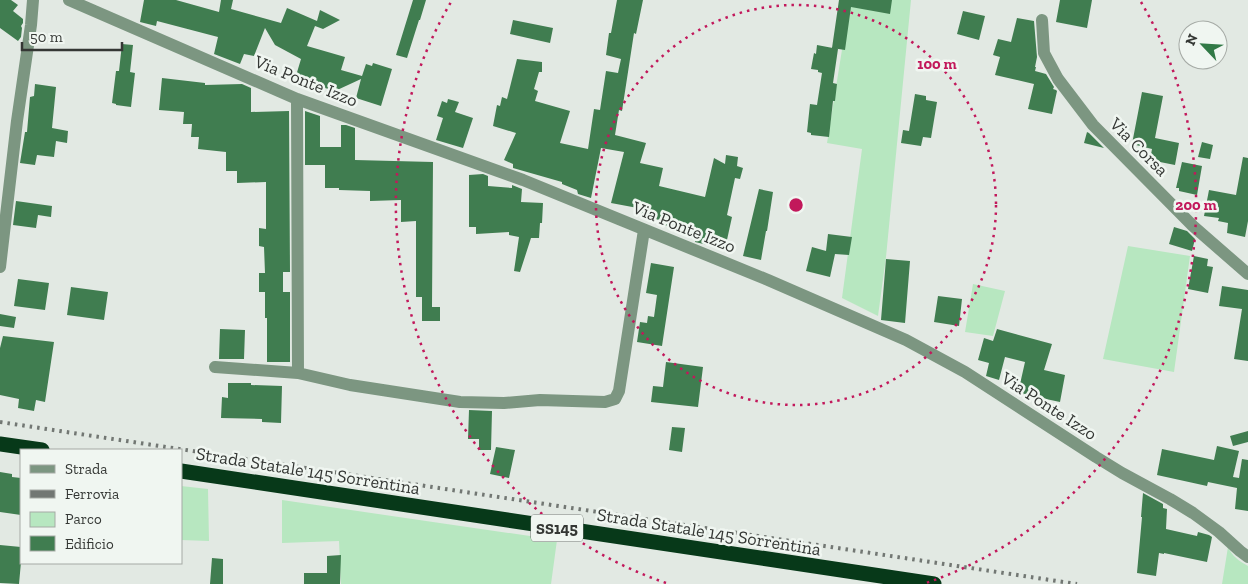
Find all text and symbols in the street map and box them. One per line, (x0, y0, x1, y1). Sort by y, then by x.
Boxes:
scale bar (22, 20, 122, 52)
north arrow (1178, 20, 1228, 70)
text: 50 m (30, 28, 63, 46)
text: N (1182, 31, 1202, 48)
street label: Via Ponte Izzo (250, 50, 361, 112)
text: 100 m (917, 55, 957, 73)
street label: Via Corsa (1104, 112, 1173, 181)
street label: Via Ponte Izzo (628, 196, 739, 258)
centre of rings (787, 196, 805, 214)
text: 200 m (1175, 196, 1217, 214)
street label: Via Ponte Izzo (996, 366, 1101, 445)
street label: Strada Statale 145 Sorrentina (195, 442, 422, 500)
legend (20, 449, 182, 564)
text: Strada (65, 460, 108, 478)
text: Ferrovia (65, 485, 119, 503)
street label: Strada Statale 145 Sorrentina (596, 503, 823, 561)
text: Parco (65, 510, 102, 528)
road number: SS145 (531, 514, 583, 542)
text: Edificio (65, 535, 114, 553)

